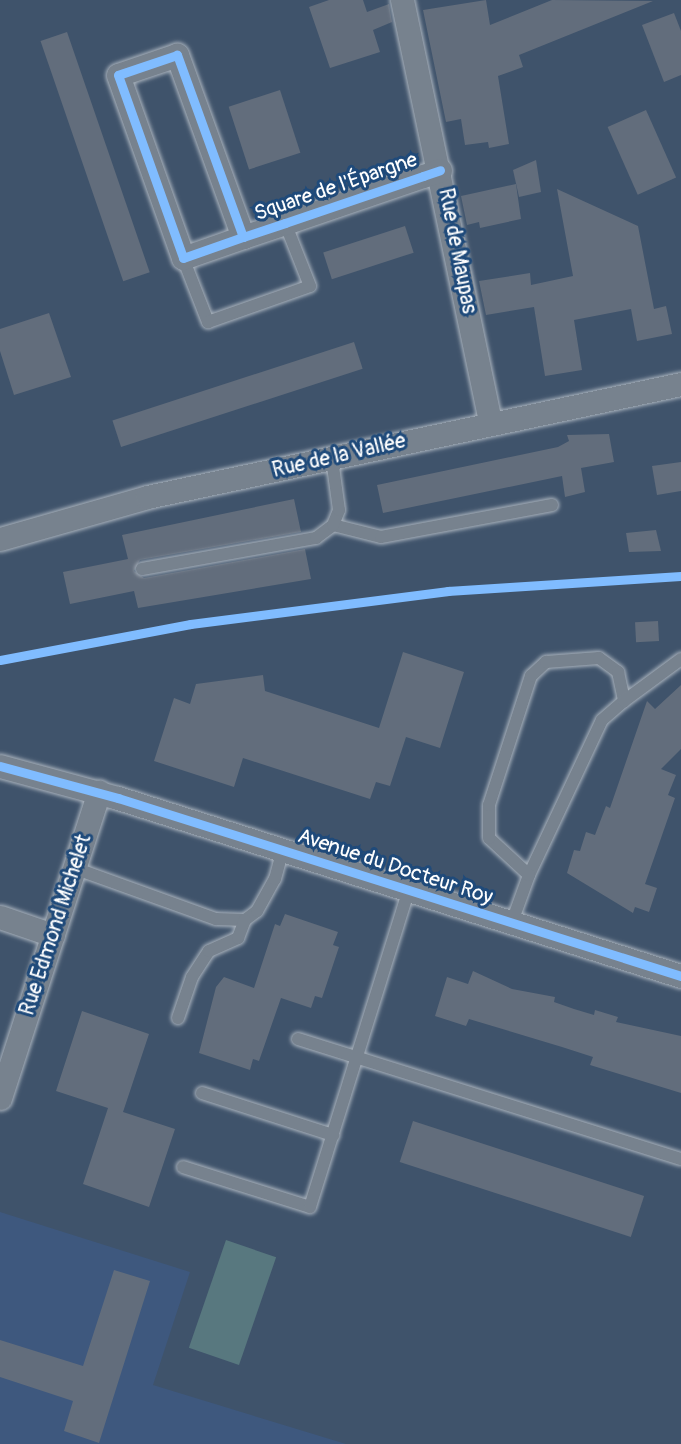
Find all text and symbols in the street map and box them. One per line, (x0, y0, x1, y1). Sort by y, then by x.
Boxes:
street label: Square de l'Épargne (251, 147, 421, 227)
street label: Rue de Maupas (433, 186, 481, 316)
street label: Rue de la Vallée (270, 428, 408, 484)
street label: Avenue du Docteur Roy (294, 824, 496, 910)
street label: Rue Edmond Michelet (15, 831, 97, 1019)

